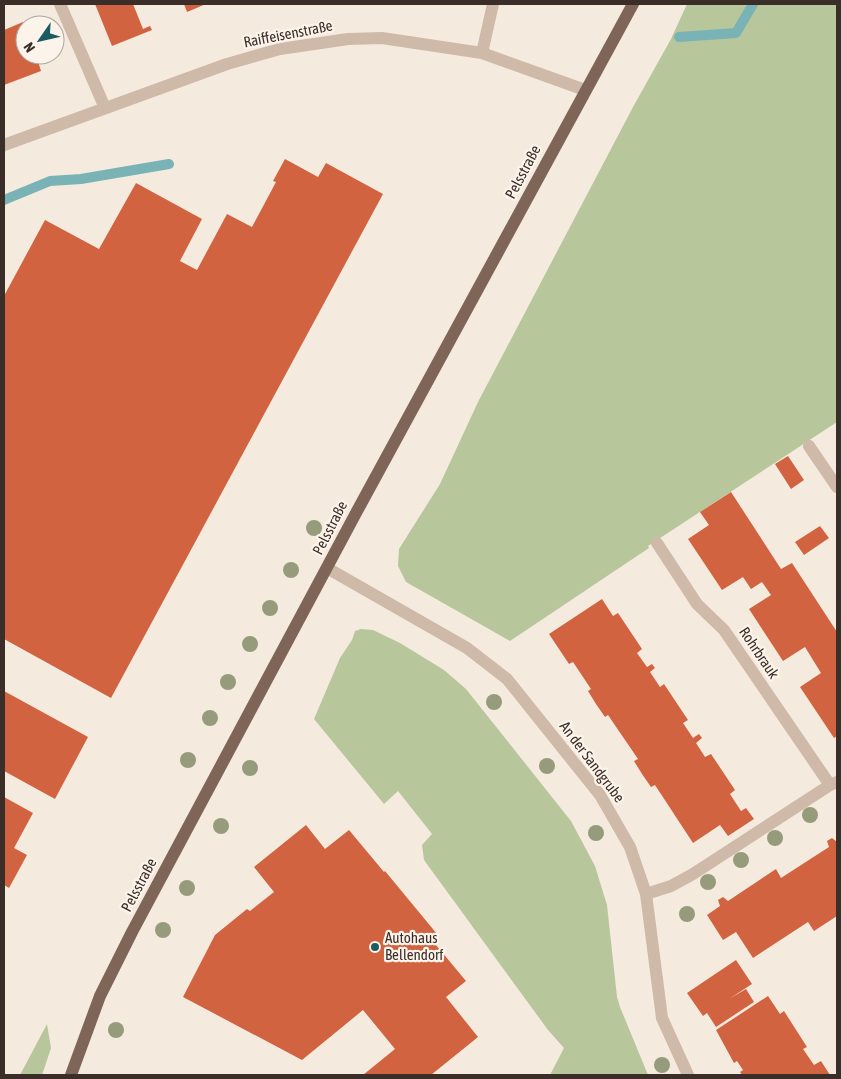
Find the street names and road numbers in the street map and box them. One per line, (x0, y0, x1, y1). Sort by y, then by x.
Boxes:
street label: Raiffeisenstraße (242, 17, 334, 50)
street label: Pelsstraße (501, 142, 544, 201)
street label: Pelsstraße (309, 498, 350, 557)
street label: Rohrbrauk (736, 624, 783, 682)
street label: An der Sandgrube (556, 718, 628, 806)
street label: Pelsstraße (117, 855, 160, 914)

